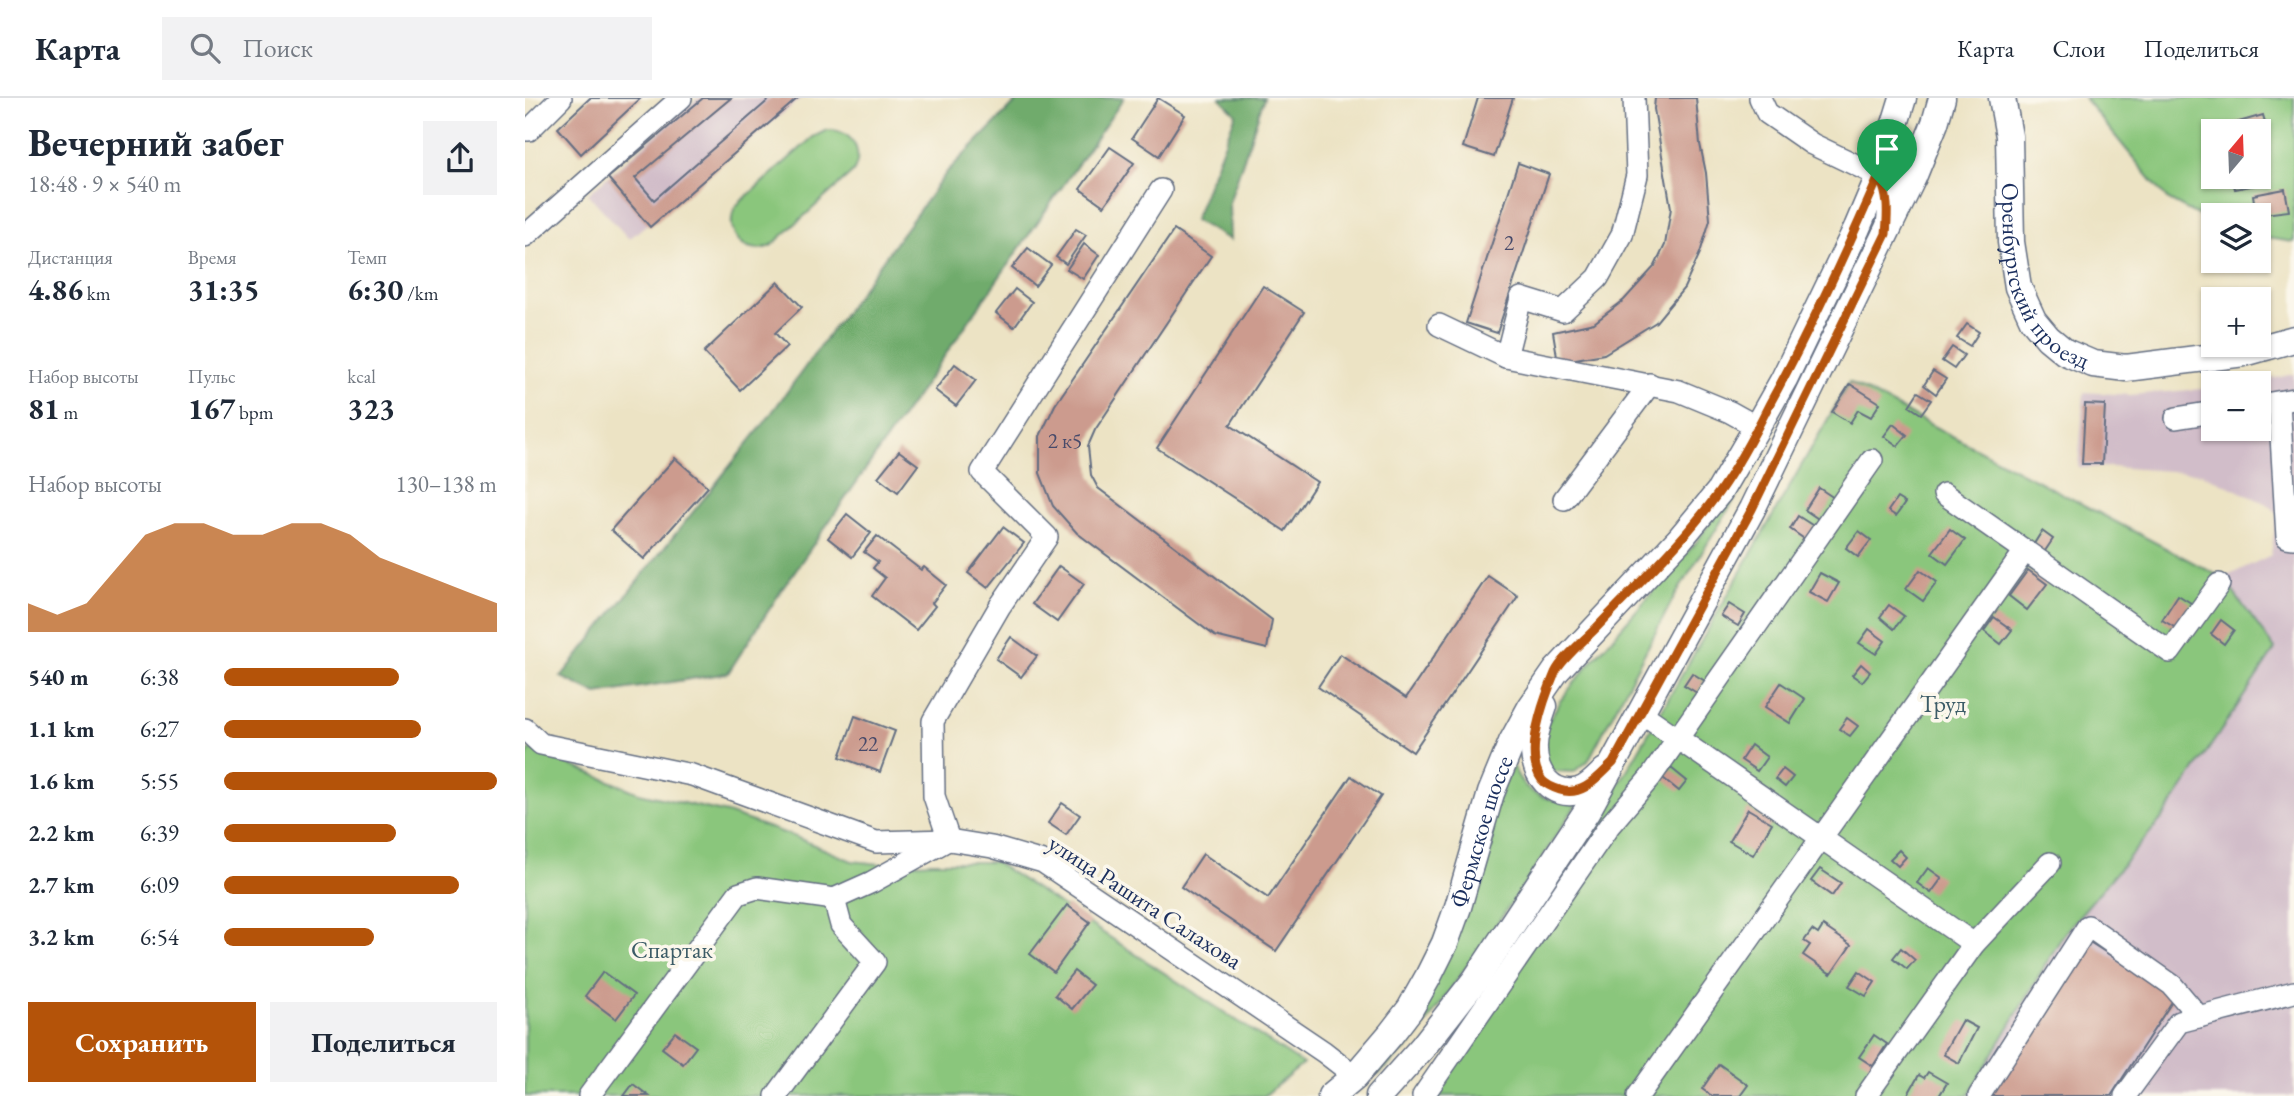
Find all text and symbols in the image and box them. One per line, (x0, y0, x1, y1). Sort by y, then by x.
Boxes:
search box (162, 17, 652, 80)
text: Карта (35, 27, 120, 70)
icon: search (186, 29, 224, 67)
text: Поиск (242, 31, 313, 65)
text: Карта (1957, 33, 2014, 64)
text: Слои (2052, 33, 2106, 64)
text: Поделиться (2144, 33, 2259, 64)
text: Вечерний забег (28, 118, 284, 167)
pin (1857, 119, 1917, 191)
north arrow (2201, 119, 2271, 189)
map controls (2201, 119, 2271, 441)
button: share (423, 121, 497, 195)
icon: arrive (1868, 130, 1906, 168)
text: 18:48 · 9 × 540 m (28, 169, 181, 199)
street label: Оренбургский проезд (1995, 182, 2094, 376)
button: layers (2201, 203, 2271, 273)
house number: 2 (1504, 229, 1514, 256)
text: Дистанция (28, 245, 113, 270)
text: Время (188, 245, 236, 270)
text: Темп (347, 245, 387, 270)
text: 4.86 (28, 270, 83, 309)
text: 31:35 (188, 270, 260, 309)
text: 6:30 (347, 270, 403, 309)
text: km (83, 281, 111, 306)
text: /km (403, 281, 438, 306)
button: + (2201, 287, 2271, 357)
text: Набор высоты (28, 364, 139, 389)
text: Пульс (188, 364, 236, 389)
text: kcal (347, 364, 376, 389)
button: − (2201, 371, 2271, 441)
text: 81 (28, 389, 60, 428)
text: 167 (188, 389, 235, 428)
text: 323 (347, 389, 395, 428)
text: m (60, 400, 78, 425)
text: bpm (235, 400, 274, 425)
house number: 2 к5 (1048, 427, 1082, 454)
text: Набор высоты (28, 469, 162, 499)
text: 130–138 m (396, 469, 497, 499)
text: 540 m (28, 662, 89, 692)
text: 6:38 (140, 662, 179, 692)
park label: Труд (1920, 688, 1966, 719)
text: 1.1 km (28, 714, 95, 744)
text: 6:27 (140, 714, 179, 744)
house number: 22 (858, 730, 878, 757)
street label: Фермское шоссе (1443, 751, 1520, 911)
text: 1.6 km (28, 766, 95, 796)
text: 5:55 (140, 766, 179, 796)
text: 2.2 km (28, 818, 95, 848)
text: 6:39 (140, 818, 179, 848)
street label: улица Рашита Салахова (1042, 827, 1248, 976)
text: 2.7 km (28, 870, 95, 900)
text: 6:09 (140, 870, 179, 900)
text: 3.2 km (28, 922, 95, 952)
text: 6:54 (140, 922, 179, 952)
park label: Спартак (631, 934, 714, 965)
button: Сохранить (28, 1002, 256, 1082)
button: Поделиться (270, 1002, 497, 1082)

